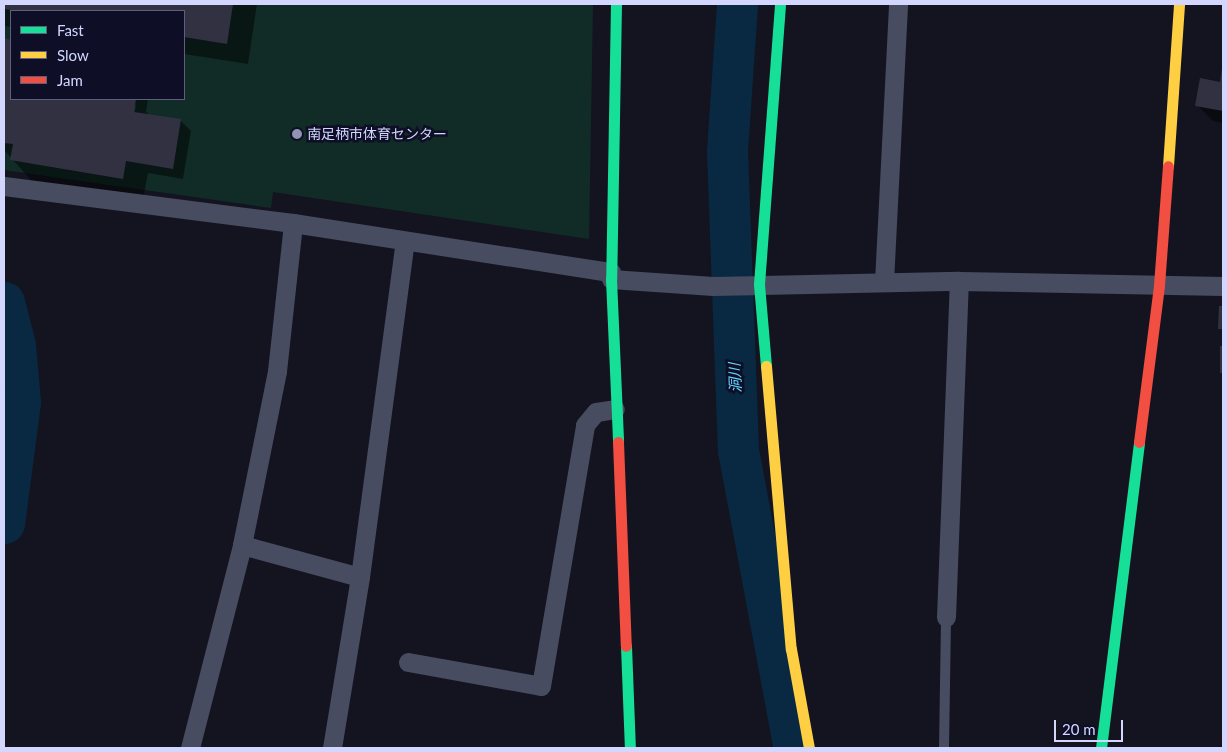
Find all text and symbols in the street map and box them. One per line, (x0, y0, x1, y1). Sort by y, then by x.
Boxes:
legend (10, 10, 185, 100)
text: Fast (57, 21, 84, 39)
text: Slow (57, 46, 89, 64)
text: Jam (57, 71, 83, 89)
place label: 南足柄市体育センター (307, 126, 447, 142)
marker: 南足柄市体育センター (291, 128, 303, 140)
water label: 洞川 (725, 363, 745, 393)
scale bar (1057, 710, 1126, 742)
text: 20 m (1062, 720, 1096, 738)

